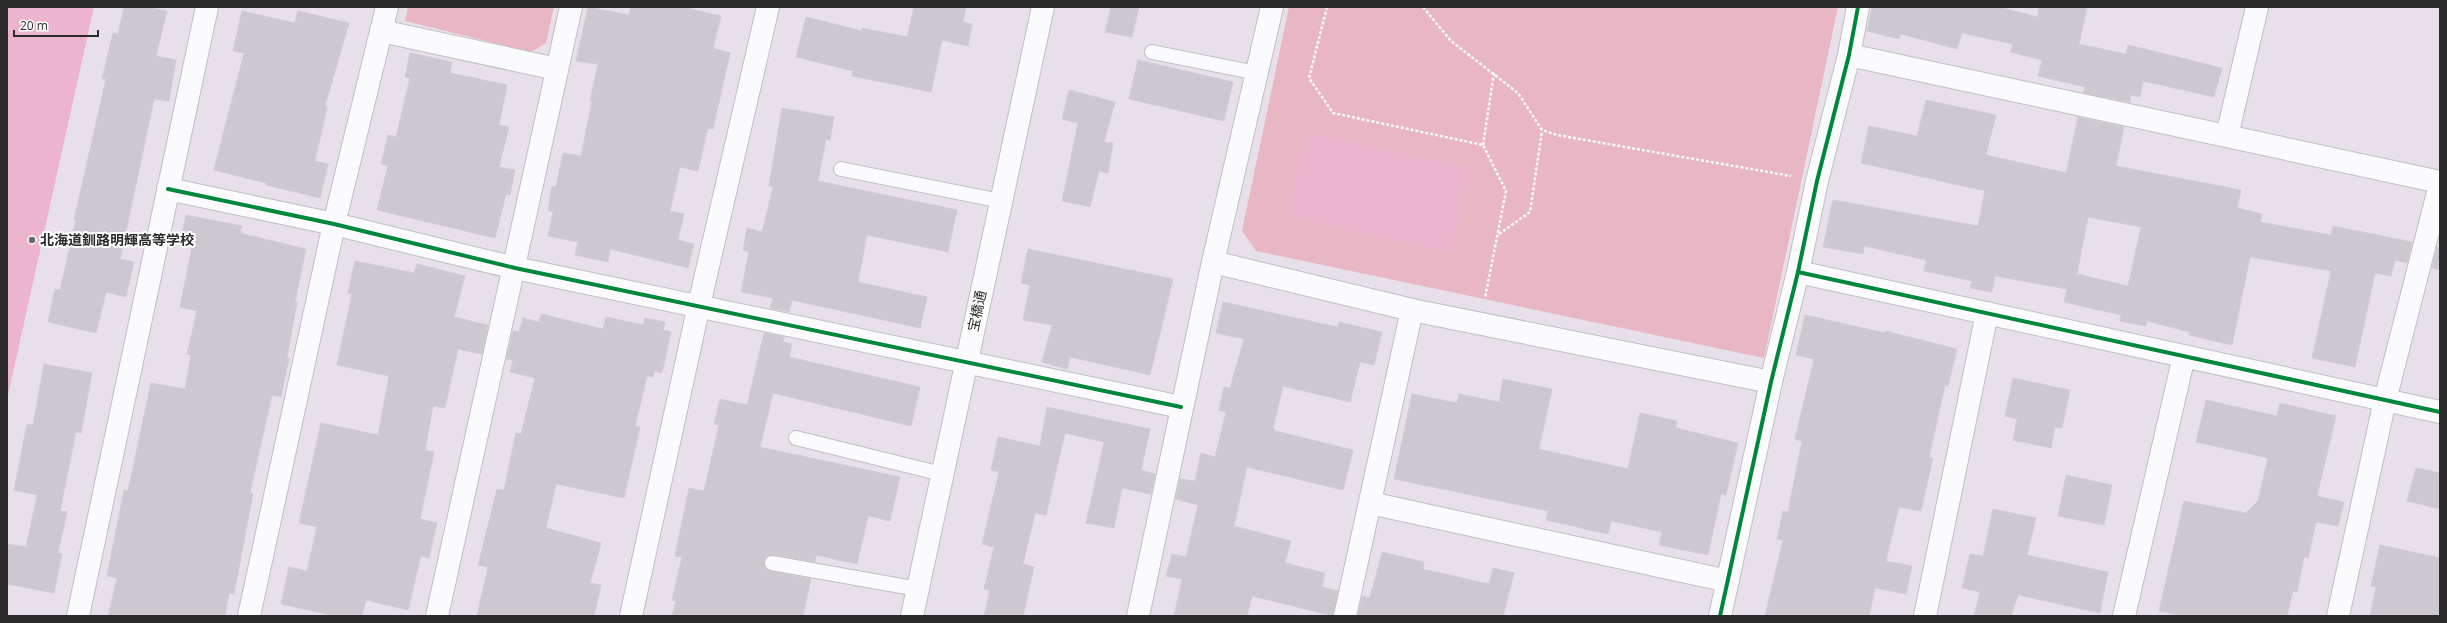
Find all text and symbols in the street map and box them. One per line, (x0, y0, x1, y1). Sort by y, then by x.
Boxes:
scale bar (14, 12, 98, 38)
text: 20 m (20, 17, 48, 34)
place label: 北海道釧路明輝高等学校 (40, 230, 194, 249)
marker: 北海道釧路明輝高等学校 (27, 235, 37, 245)
street label: 宝橋通 (963, 288, 990, 333)

